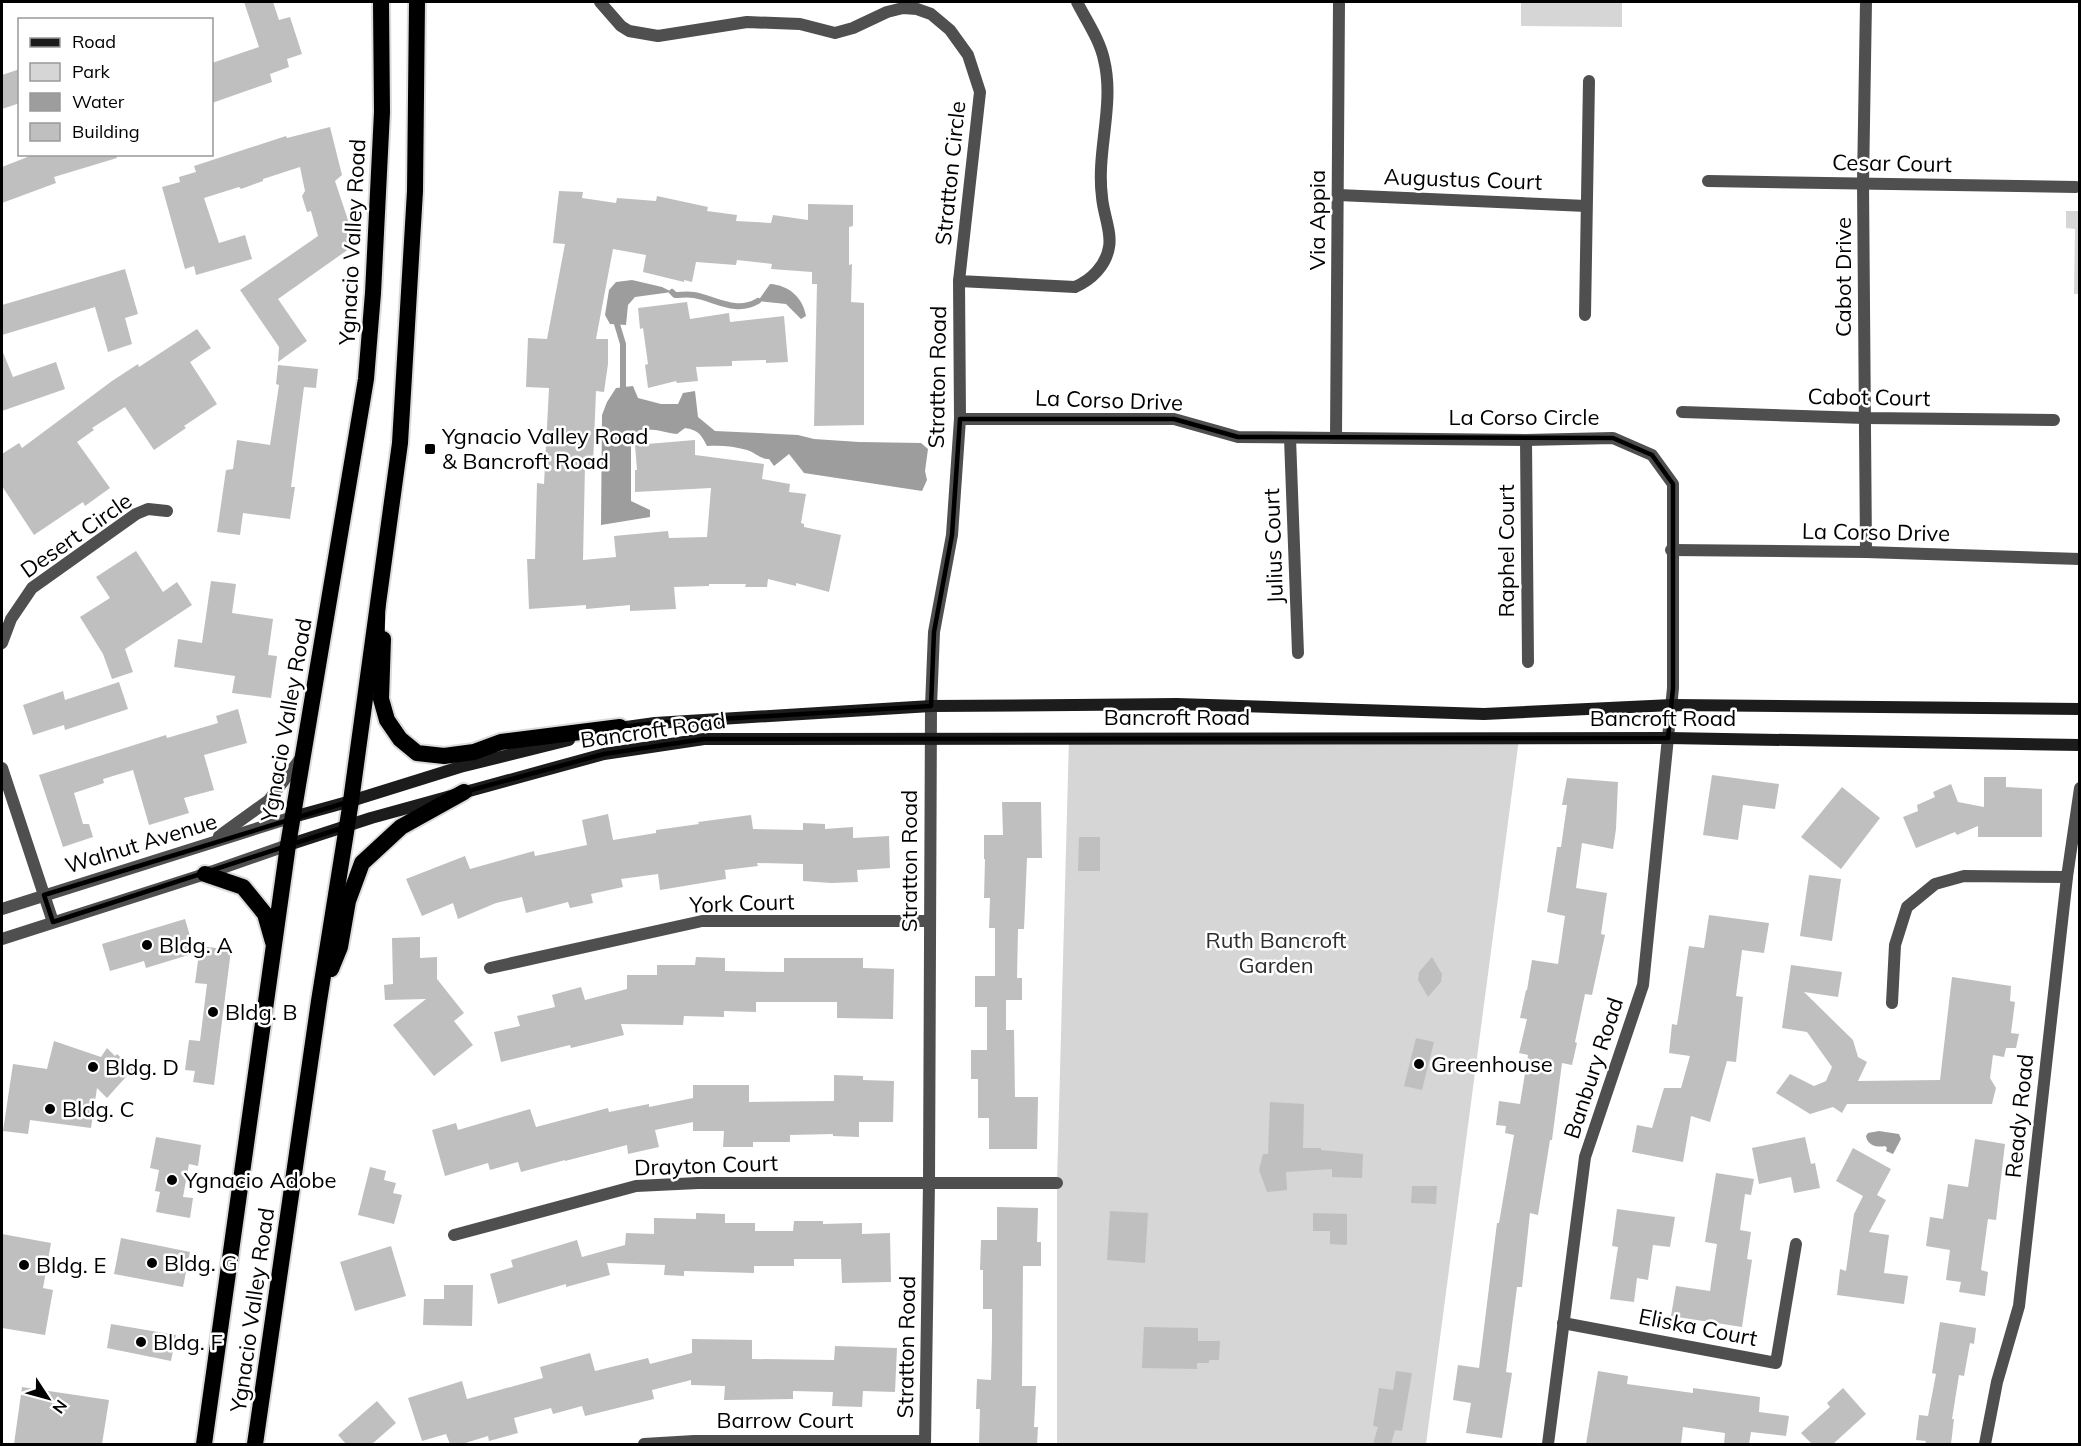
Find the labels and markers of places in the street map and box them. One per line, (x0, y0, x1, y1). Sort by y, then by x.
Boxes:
place label: Ygnacio Valley Road & Bancroft Road (441, 422, 648, 475)
marker: Ygnacio Valley Road & Bancroft Road (423, 442, 437, 456)
place label: Bldg. A (159, 931, 233, 959)
marker: Bldg. A (140, 938, 154, 952)
place label: Bldg. B (225, 998, 297, 1026)
marker: Bldg. B (206, 1005, 220, 1019)
place label: Greenhouse (1431, 1050, 1553, 1078)
place label: Bldg. D (105, 1053, 179, 1081)
marker: Greenhouse (1412, 1057, 1426, 1071)
marker: Bldg. D (86, 1060, 100, 1074)
place label: Bldg. C (62, 1095, 134, 1123)
marker: Bldg. C (43, 1102, 57, 1116)
place label: Ygnacio Adobe (183, 1166, 336, 1194)
marker: Ygnacio Adobe (165, 1173, 179, 1187)
place label: Bldg. G (164, 1249, 238, 1277)
place label: Bldg. E (36, 1251, 106, 1279)
marker: Bldg. G (145, 1256, 159, 1270)
marker: Bldg. E (17, 1258, 31, 1272)
place label: Bldg. F (153, 1328, 223, 1356)
marker: Bldg. F (134, 1335, 148, 1349)

